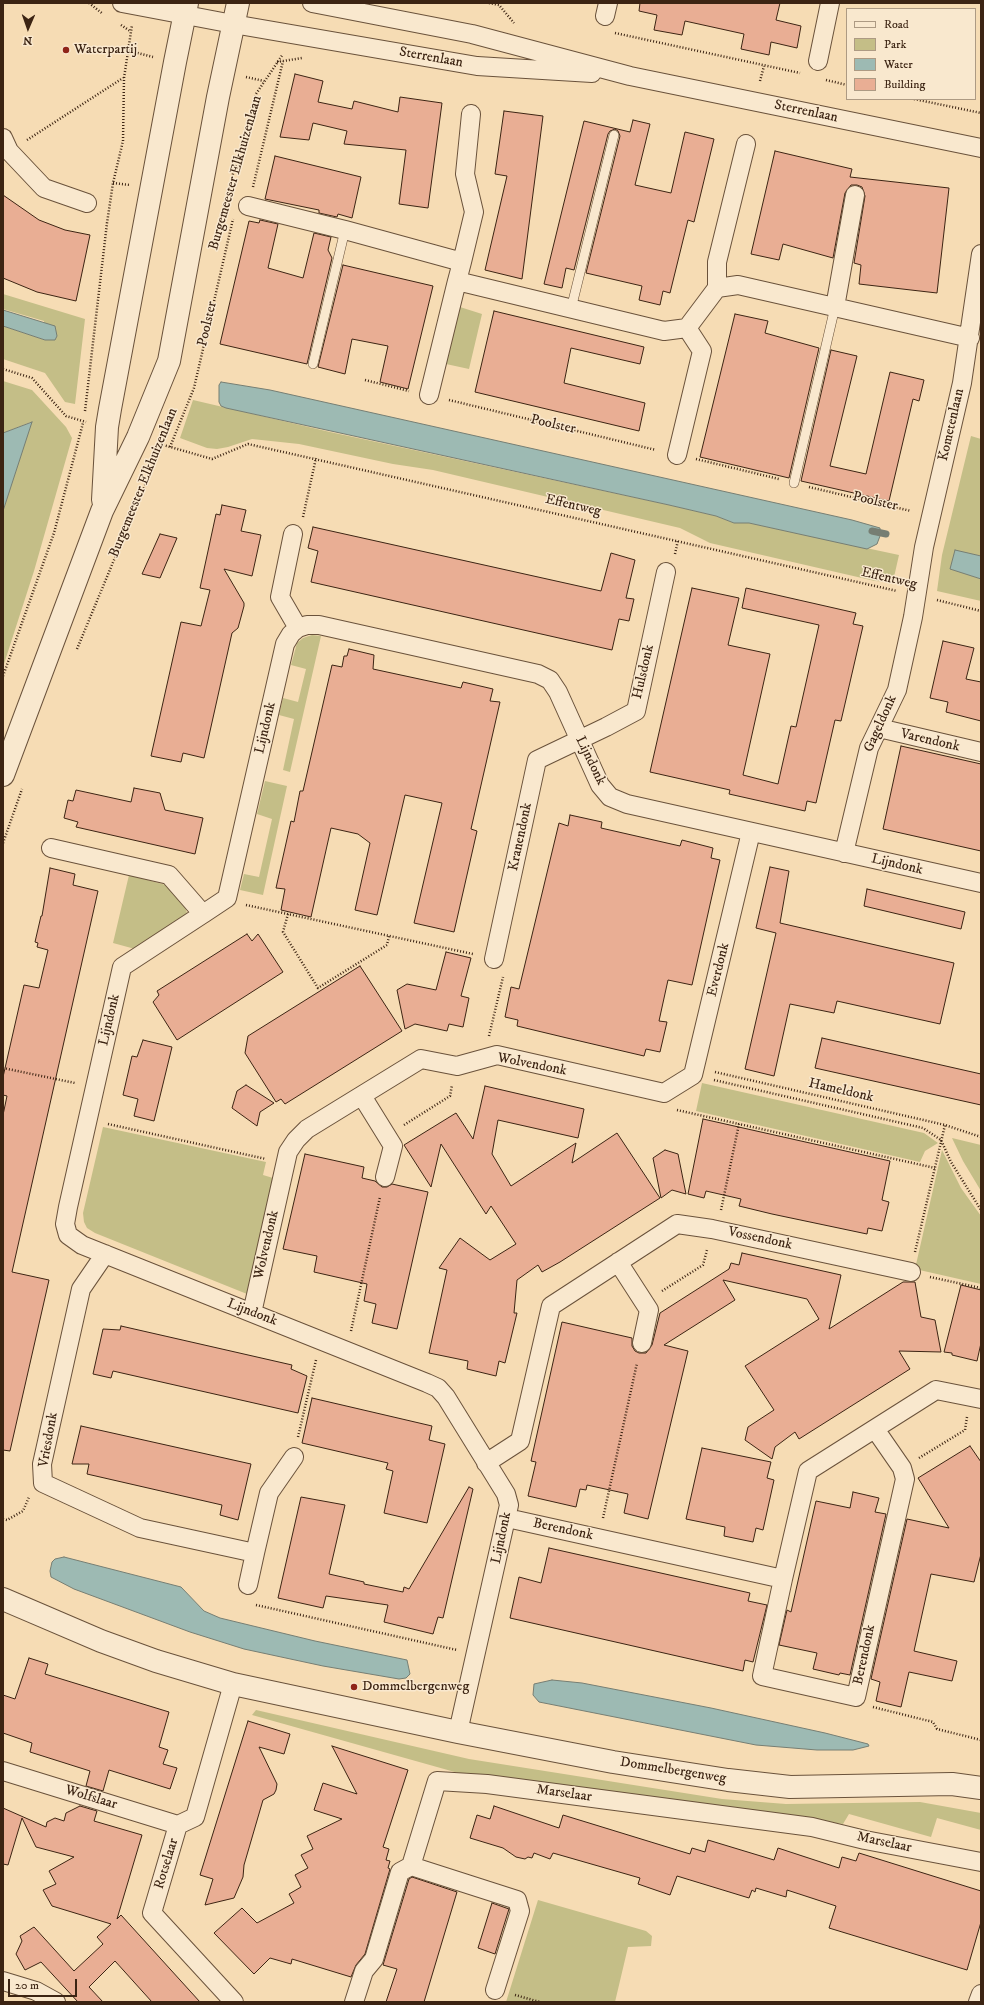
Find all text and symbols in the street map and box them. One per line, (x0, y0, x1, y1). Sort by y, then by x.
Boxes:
north arrow (8, 8, 48, 48)
legend (846, 8, 976, 100)
text: Road (884, 17, 909, 32)
text: N (23, 33, 32, 47)
text: Park (884, 37, 906, 52)
place label: Waterpartij (74, 42, 137, 58)
street label: Sterrenlaan (398, 44, 464, 72)
marker: Waterpartij (61, 45, 71, 55)
text: Water (884, 57, 913, 72)
text: Building (884, 77, 925, 92)
street label: Burgemeester Elkhuizenlaan (206, 94, 266, 252)
street label: Sterrenlaan (773, 97, 839, 127)
street label: Poolster (195, 300, 221, 348)
street label: Kometenlaan (936, 387, 968, 463)
street label: Burgemeester Elkhuizenlaan (106, 406, 182, 560)
street label: Poolster (529, 412, 577, 438)
street label: Poolster (851, 489, 899, 515)
street label: Effentweg (543, 491, 603, 521)
street label: Effentweg (859, 564, 919, 594)
street label: Hulsdonk (630, 643, 658, 701)
street label: Gageldonk (861, 693, 901, 755)
street label: Lijndonk (252, 701, 280, 755)
street label: Varendonk (899, 726, 961, 756)
street label: Lijndonk (571, 734, 609, 788)
street label: Kranendonk (506, 801, 536, 873)
street label: Lijndonk (870, 851, 924, 879)
street label: Everdonk (704, 941, 734, 999)
street label: Lijndonk (96, 993, 124, 1047)
street label: Wolvendonk (496, 1050, 568, 1080)
street label: Hameldonk (807, 1075, 875, 1107)
street label: Wolvendonk (251, 1209, 283, 1281)
street label: Vossendonk (726, 1224, 794, 1254)
street label: Lijndonk (225, 1296, 279, 1330)
street label: Vriesdonk (36, 1411, 62, 1469)
street label: Lijndonk (488, 1511, 516, 1565)
street label: Berendonk (531, 1515, 595, 1545)
street label: Berendonk (850, 1623, 880, 1687)
place label: Dommelbergenweg (362, 1679, 469, 1695)
marker: Dommelbergenweg (349, 1682, 359, 1692)
street label: Dommelbergenweg (619, 1754, 727, 1788)
street label: Wolfslaar (63, 1782, 119, 1814)
street label: Marselaar (535, 1782, 593, 1806)
street label: Marselaar (855, 1829, 913, 1857)
street label: Rotselaar (151, 1837, 183, 1891)
scale bar (10, 1971, 79, 1997)
text: 20 m (15, 1978, 39, 1993)

